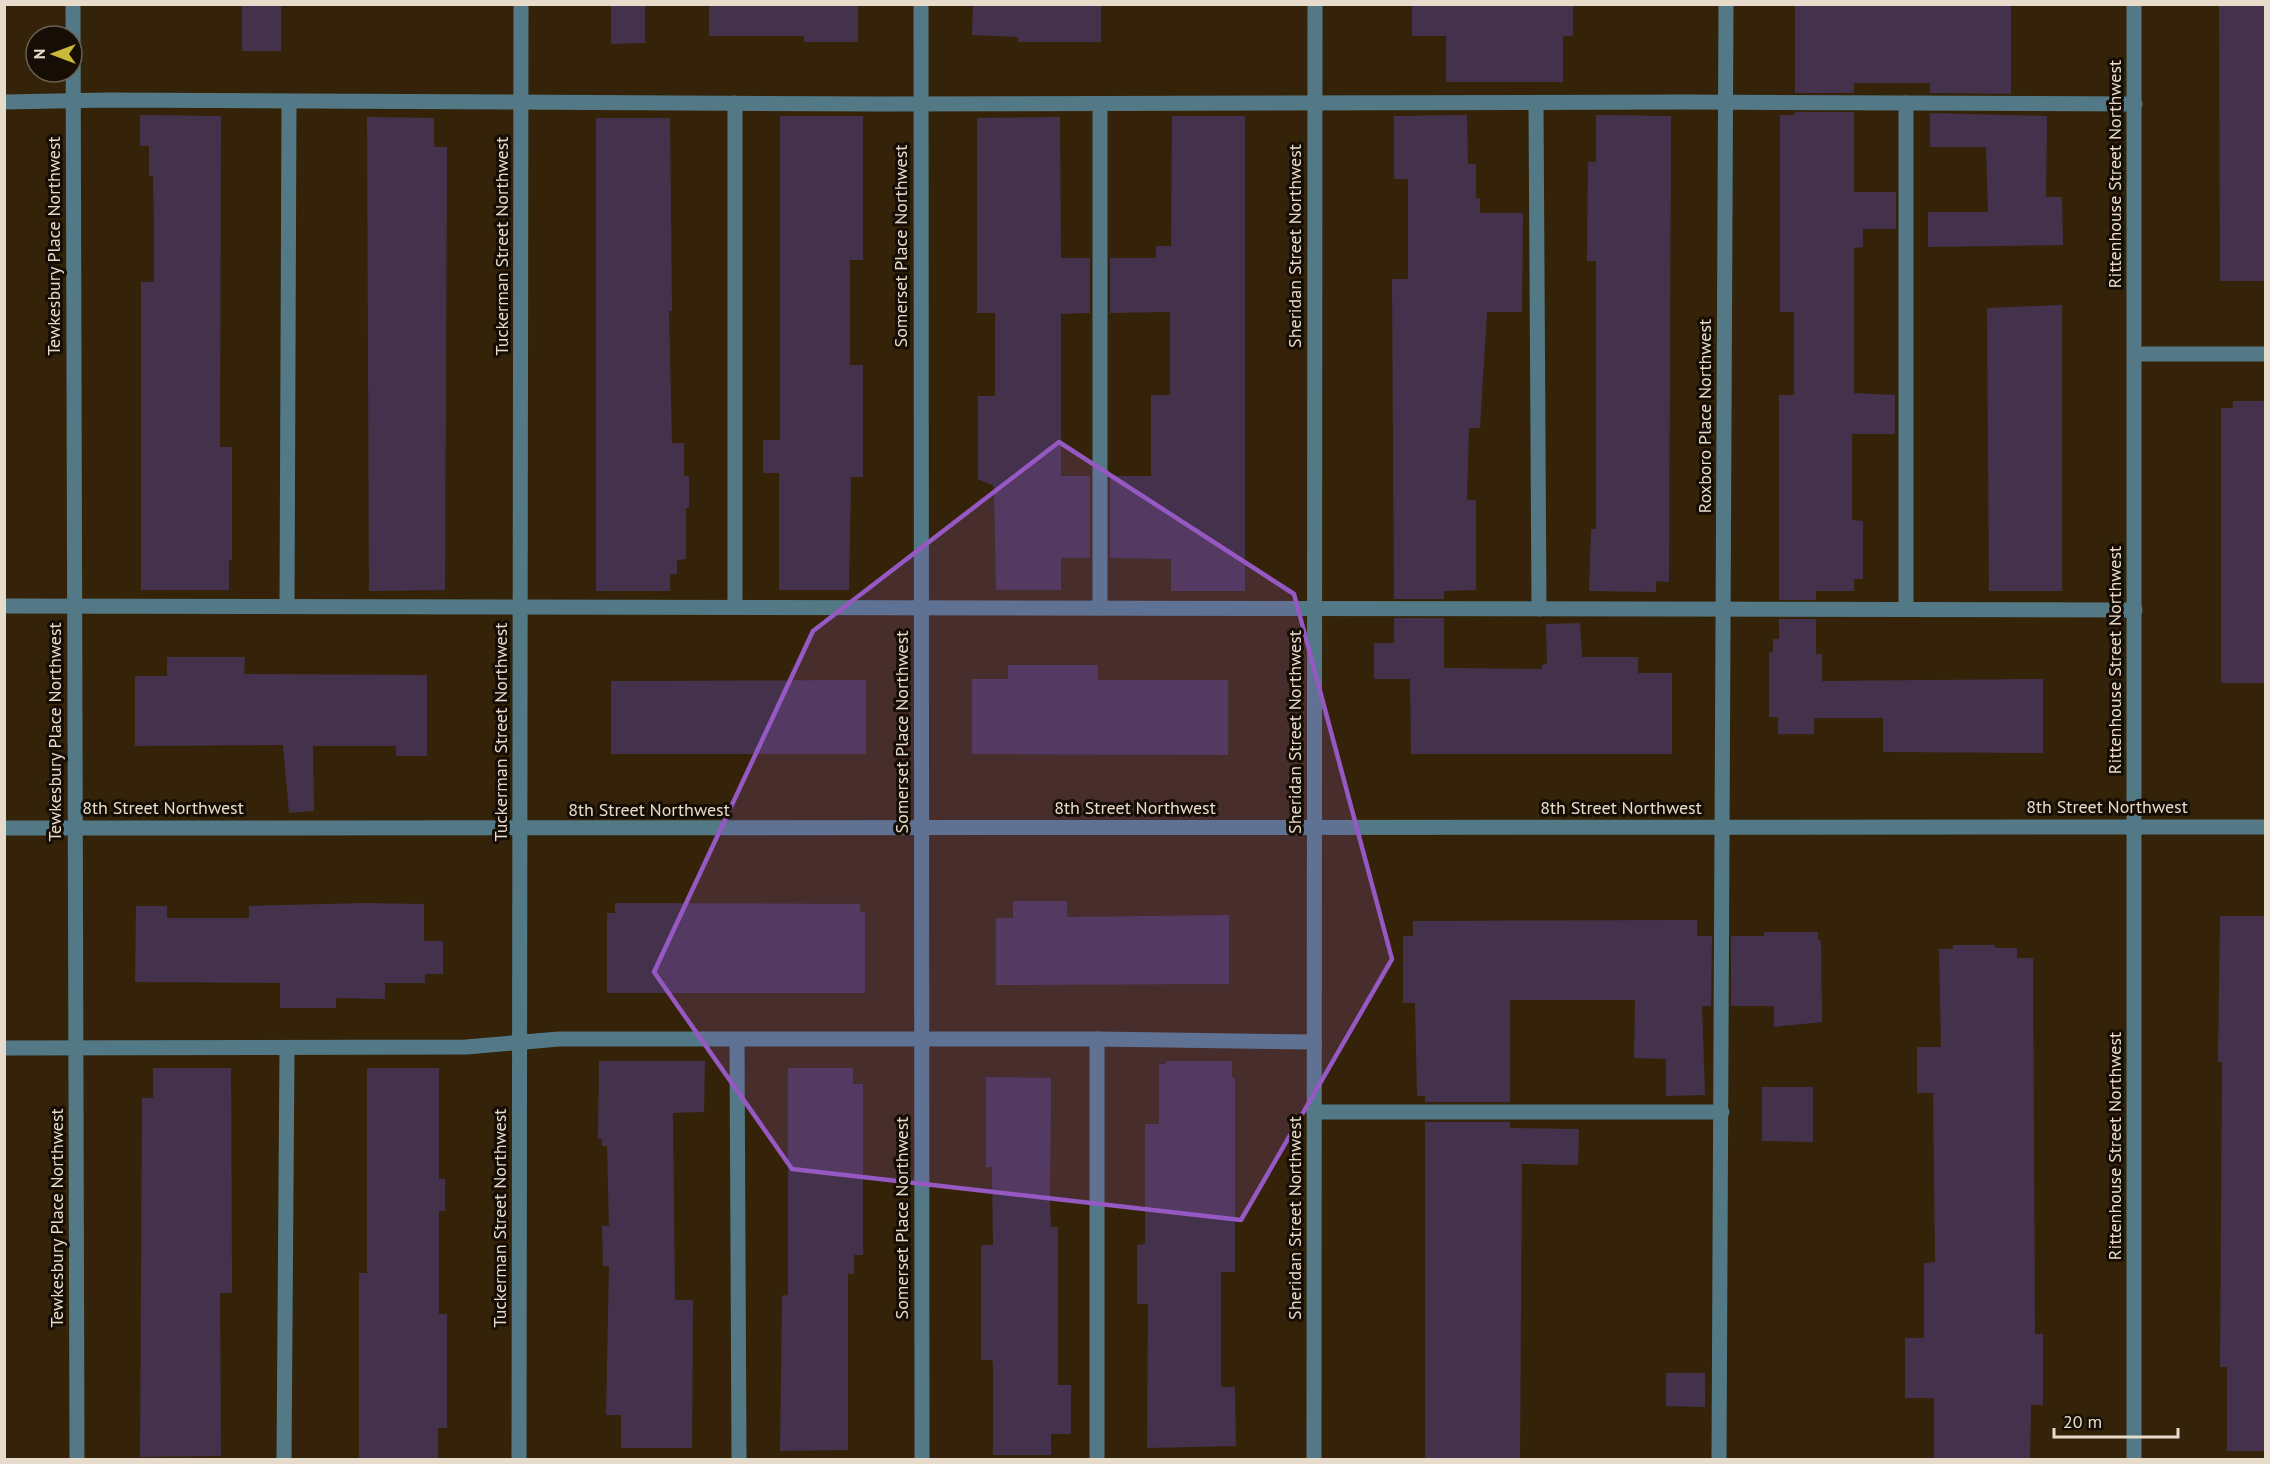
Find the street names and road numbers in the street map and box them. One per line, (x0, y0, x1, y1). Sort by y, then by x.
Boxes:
street label: Rittenhouse Street Northwest (2103, 60, 2126, 288)
street label: Tewkesbury Place Northwest (42, 136, 65, 356)
street label: Tuckerman Street Northwest (490, 137, 513, 355)
street label: Sheridan Street Northwest (1283, 144, 1306, 348)
street label: Somerset Place Northwest (889, 145, 912, 347)
street label: Roxboro Place Northwest (1693, 319, 1716, 513)
street label: Rittenhouse Street Northwest (2103, 546, 2126, 774)
street label: Tewkesbury Place Northwest (43, 622, 66, 842)
street label: Tuckerman Street Northwest (489, 623, 512, 841)
street label: Sheridan Street Northwest (1283, 630, 1306, 834)
street label: Somerset Place Northwest (890, 631, 913, 833)
street label: 8th Street Northwest (2026, 795, 2188, 818)
street label: 8th Street Northwest (82, 796, 244, 819)
street label: 8th Street Northwest (1054, 796, 1216, 819)
street label: 8th Street Northwest (1540, 796, 1702, 819)
street label: 8th Street Northwest (568, 798, 730, 821)
street label: Rittenhouse Street Northwest (2103, 1032, 2126, 1260)
street label: Tewkesbury Place Northwest (45, 1108, 68, 1328)
street label: Tuckerman Street Northwest (488, 1109, 511, 1327)
street label: Sheridan Street Northwest (1283, 1116, 1306, 1320)
street label: Somerset Place Northwest (890, 1117, 913, 1319)

